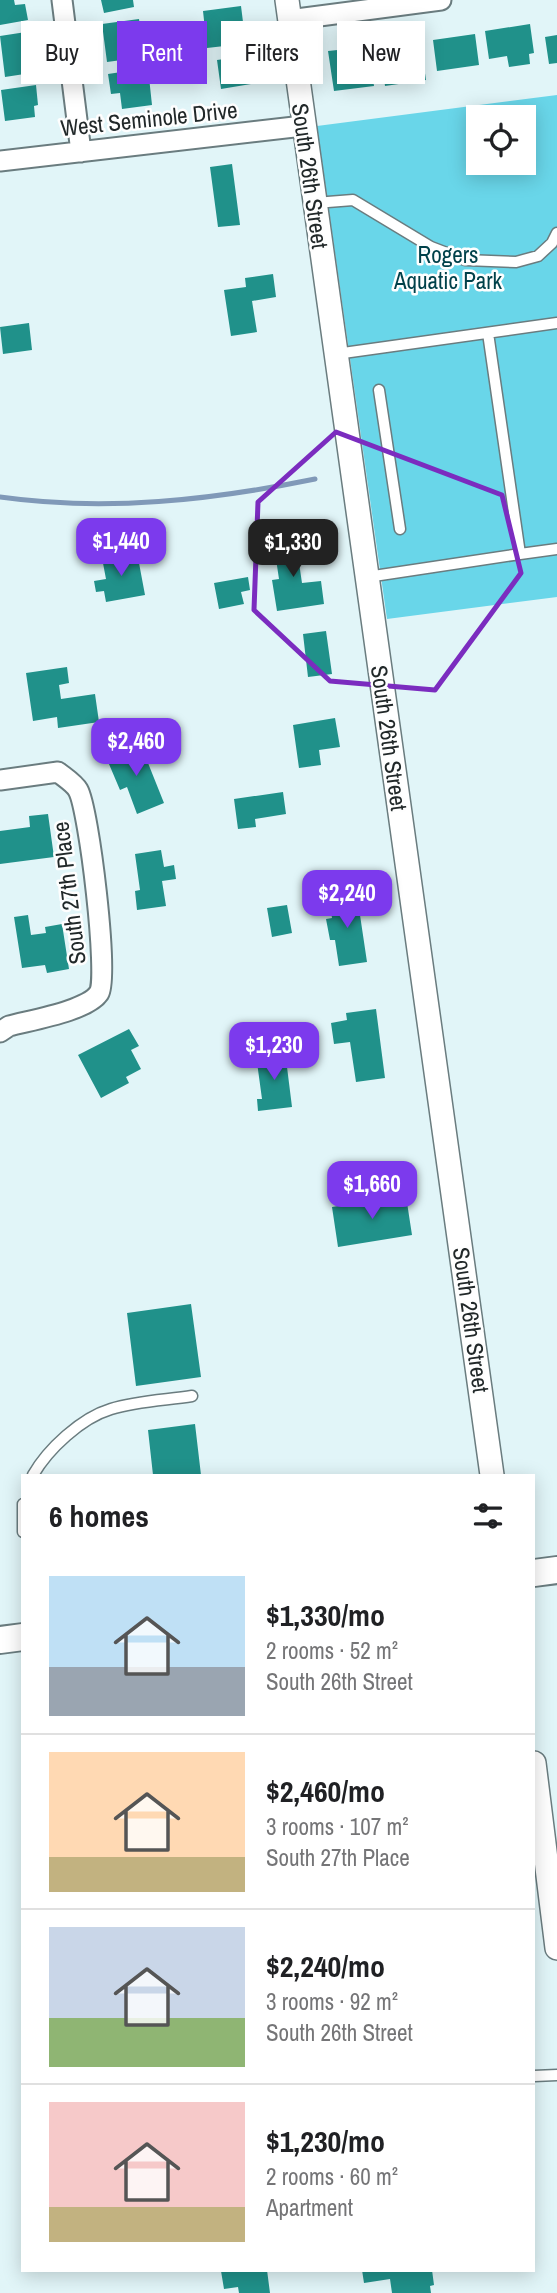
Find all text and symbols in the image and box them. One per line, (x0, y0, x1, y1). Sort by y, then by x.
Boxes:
chip: Buy (21, 21, 103, 84)
chip: Rent (117, 21, 207, 84)
chip: Filters (221, 21, 323, 84)
chip: New (337, 21, 425, 84)
street label: West Seminole Drive (59, 94, 239, 143)
street label: South 26th Street (285, 101, 336, 251)
map controls (466, 105, 536, 175)
button: locate (466, 105, 536, 175)
park label: Rogers Aquatic Park (393, 239, 503, 296)
pin: $1,440 (64, 518, 178, 578)
pin: $1,330 (236, 520, 350, 579)
text: $1,440 (92, 525, 150, 556)
text: $1,330 (264, 526, 322, 557)
street label: South 26th Street (364, 663, 415, 813)
pin: $2,460 (79, 718, 193, 778)
text: $2,460 (107, 725, 165, 756)
street label: South 27th Place (44, 820, 93, 966)
pin: $2,240 (290, 870, 404, 930)
text: $2,240 (318, 877, 376, 908)
pin: $1,230 (217, 1023, 331, 1082)
text: $1,230 (245, 1029, 303, 1060)
pin: $1,660 (315, 1162, 429, 1221)
text: $1,660 (343, 1168, 401, 1199)
street label: South 26th Street (446, 1245, 497, 1395)
text: 6 homes (49, 1496, 149, 1536)
icon: filters (469, 1497, 507, 1535)
text: $1,330/mo (266, 1595, 385, 1635)
icon: home (105, 1604, 189, 1688)
text: 2 rooms · 52 m² (266, 1635, 398, 1666)
text: South 26th Street (266, 1666, 413, 1697)
text: $2,460/mo (266, 1771, 385, 1811)
icon: home (105, 1780, 189, 1864)
text: 3 rooms · 107 m² (266, 1811, 409, 1842)
text: South 27th Place (266, 1842, 410, 1873)
text: $2,240/mo (266, 1946, 385, 1986)
icon: home (105, 1955, 189, 2039)
text: 3 rooms · 92 m² (266, 1986, 398, 2017)
text: South 26th Street (266, 2017, 413, 2048)
text: $1,230/mo (266, 2121, 385, 2161)
icon: home (105, 2130, 189, 2214)
text: 2 rooms · 60 m² (266, 2161, 398, 2192)
text: Apartment (266, 2192, 353, 2223)

